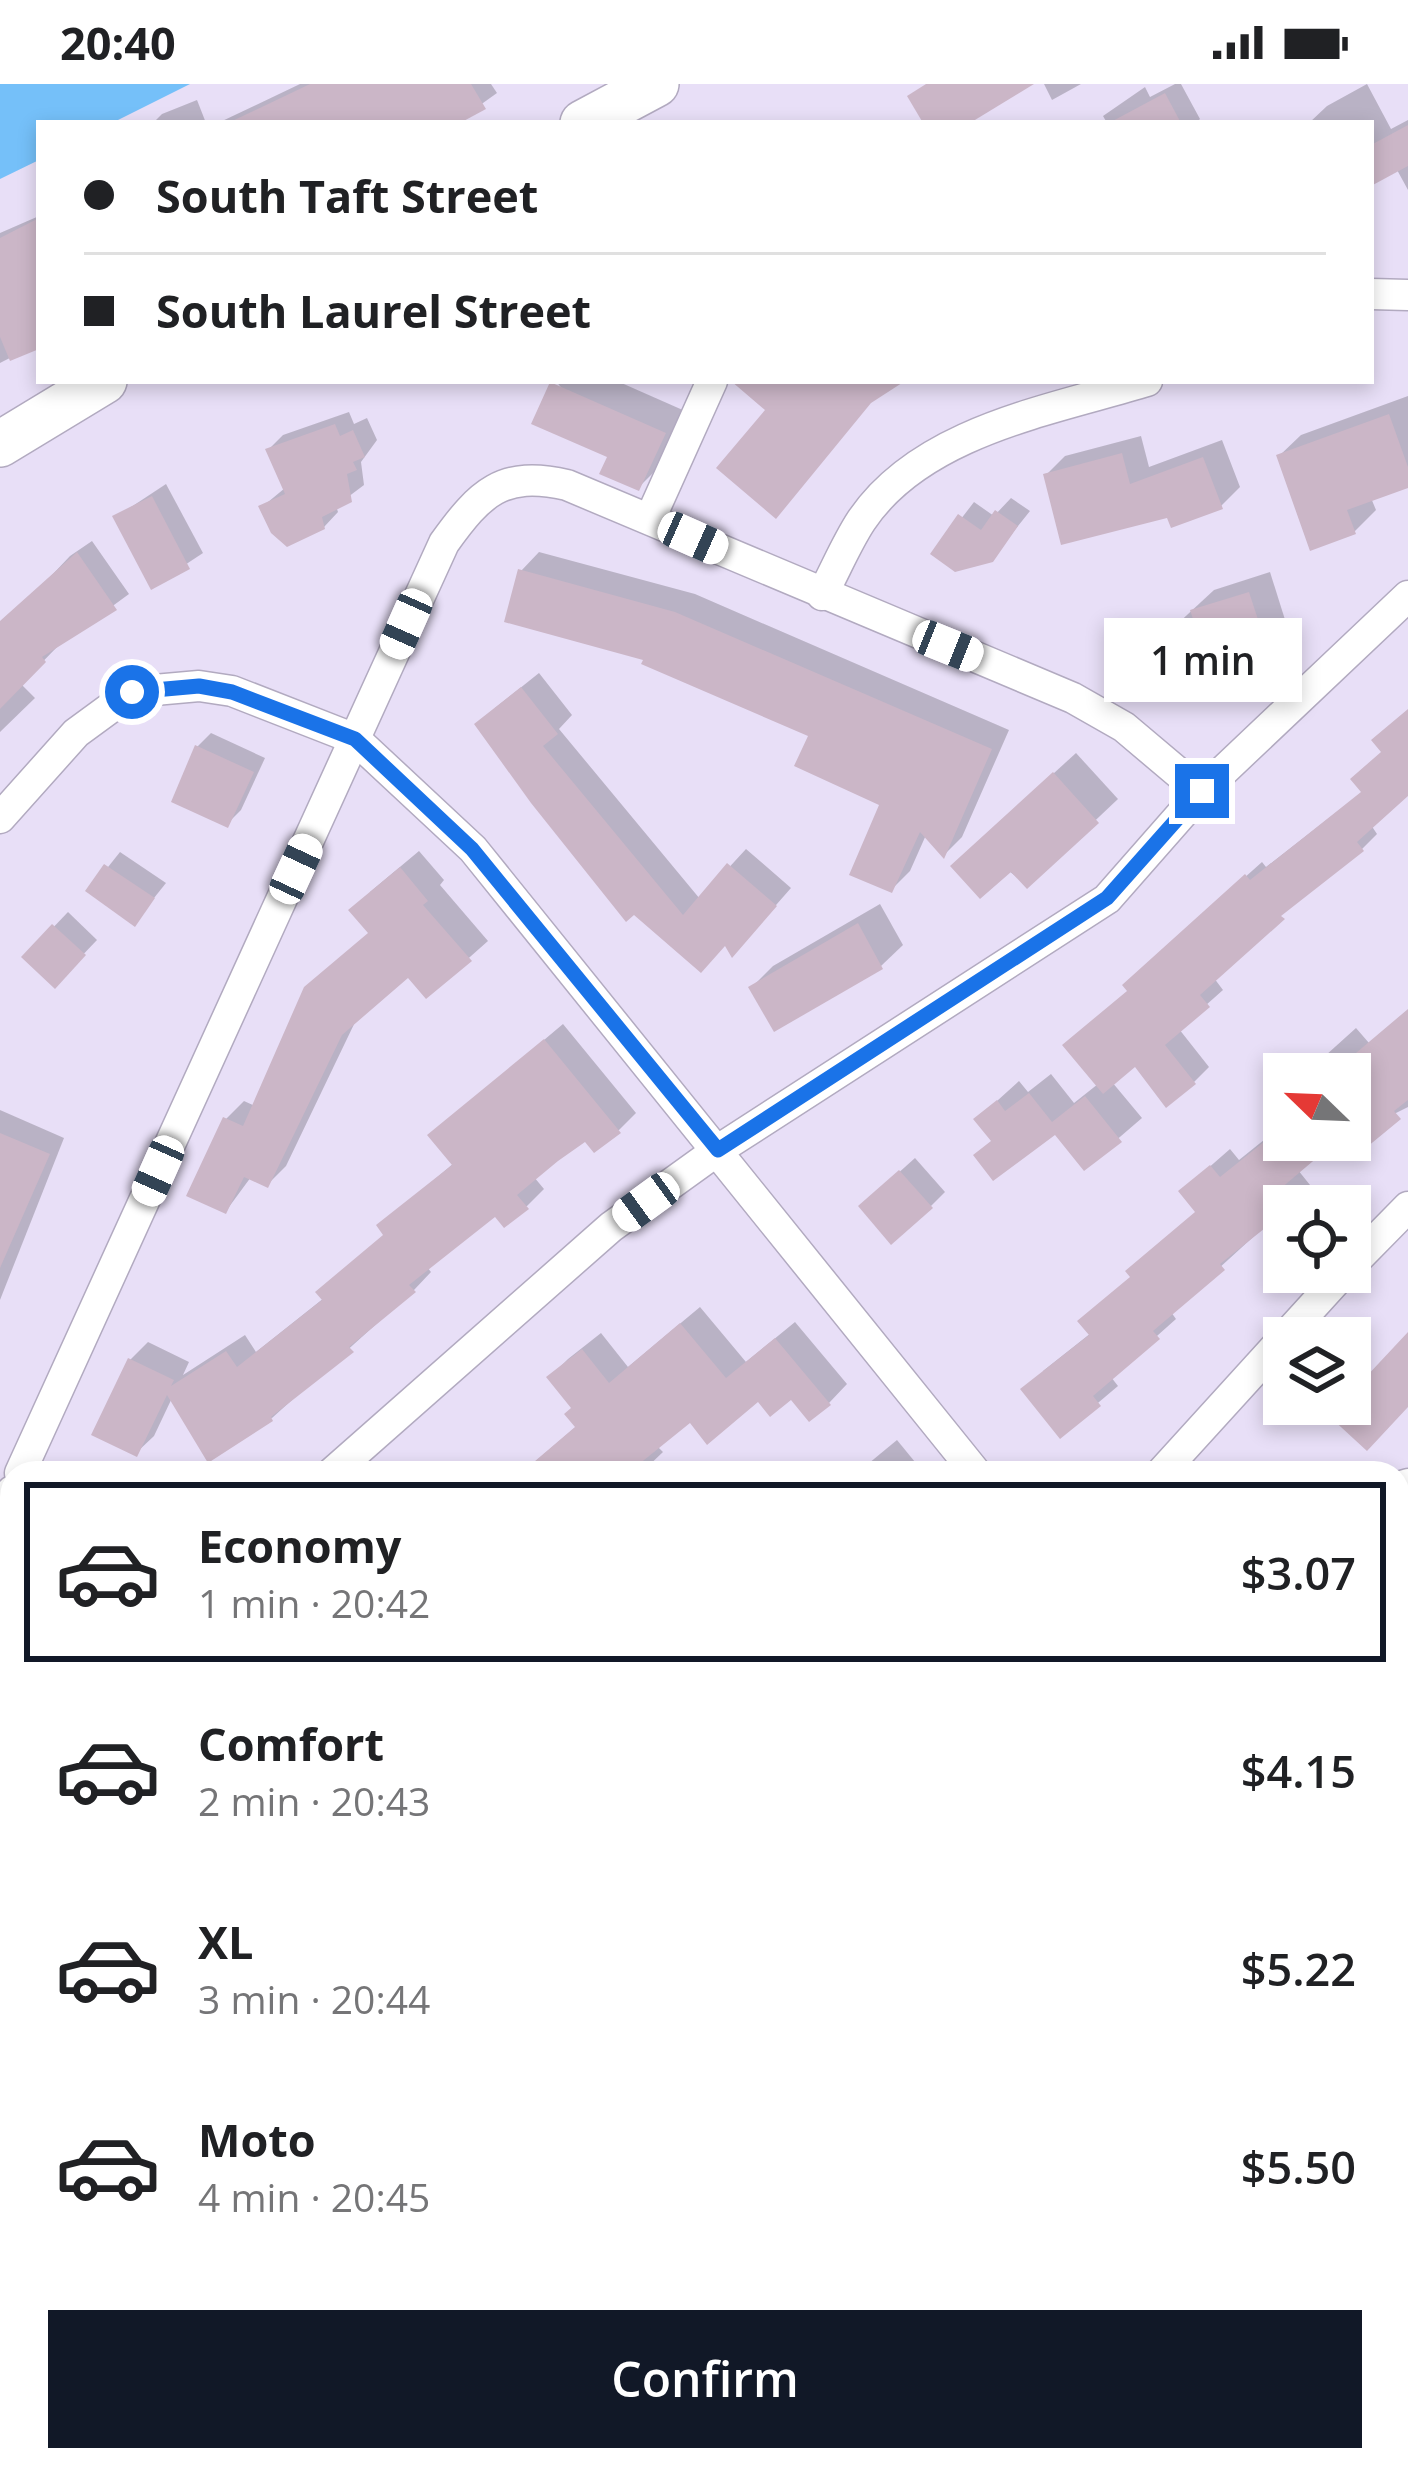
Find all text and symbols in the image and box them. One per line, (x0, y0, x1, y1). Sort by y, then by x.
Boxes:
text: 20:40 (60, 12, 176, 73)
text: South Taft Street (156, 165, 538, 226)
text: South Laurel Street (156, 280, 591, 341)
car (653, 507, 733, 569)
car (375, 584, 437, 664)
car (908, 616, 988, 676)
callout: 1 min (1103, 617, 1301, 701)
text: 1 min (1150, 633, 1256, 686)
route start (105, 665, 159, 719)
route end (1175, 764, 1229, 818)
car (264, 829, 328, 909)
north arrow (1263, 1053, 1371, 1161)
map controls (1263, 1053, 1371, 1425)
car (127, 1131, 189, 1211)
car (606, 1166, 686, 1238)
button: locate (1263, 1185, 1371, 1293)
button: layers (1263, 1317, 1371, 1425)
text: Economy (198, 1515, 401, 1576)
icon: car (54, 1518, 162, 1626)
text: $3.07 (1241, 1542, 1356, 1603)
text: 1 min · 20:42 (198, 1576, 430, 1629)
text: Comfort (198, 1713, 384, 1774)
icon: car (54, 1716, 162, 1824)
text: $4.15 (1241, 1740, 1356, 1801)
text: 2 min · 20:43 (198, 1774, 430, 1827)
text: XL (198, 1911, 253, 1972)
icon: car (54, 1914, 162, 2022)
text: $5.22 (1241, 1938, 1356, 1999)
text: 3 min · 20:44 (198, 1972, 430, 2025)
text: Moto (198, 2109, 316, 2170)
icon: car (54, 2112, 162, 2220)
text: $5.50 (1241, 2136, 1356, 2197)
text: 4 min · 20:45 (198, 2170, 430, 2223)
button: Confirm (48, 2310, 1362, 2448)

